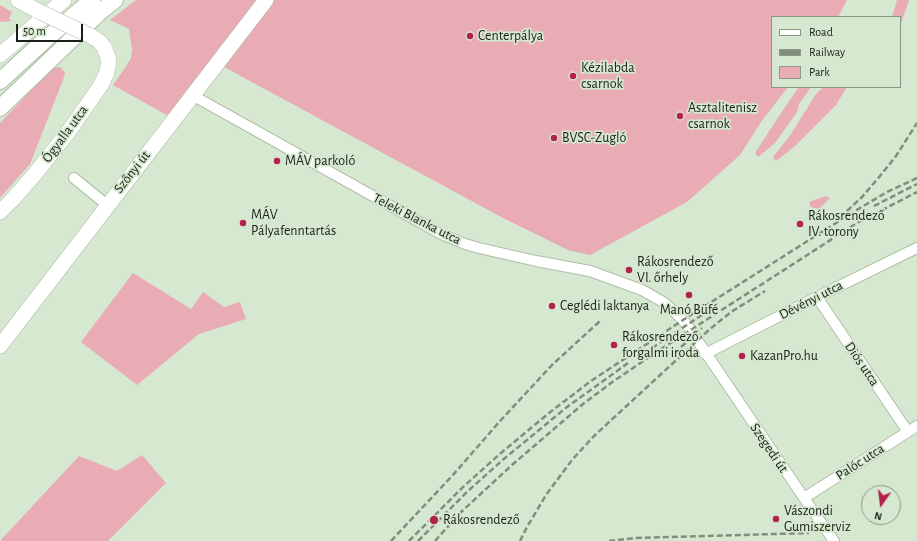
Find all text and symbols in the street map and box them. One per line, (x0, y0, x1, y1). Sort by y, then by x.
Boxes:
scale bar (18, 16, 85, 42)
legend (771, 16, 901, 88)
text: 50 m (23, 25, 46, 37)
text: Road (809, 26, 833, 38)
place label: Centerpálya (478, 28, 543, 44)
marker: Centerpálya (465, 31, 475, 41)
text: Railway (809, 46, 845, 58)
place label: Kézilabda csarnok (581, 60, 635, 92)
text: Park (809, 66, 830, 78)
marker: Kézilabda csarnok (568, 71, 578, 81)
place label: Asztalitenisz csarnok (688, 100, 757, 132)
street label: Ógyalla utca (39, 102, 91, 166)
marker: Asztalitenisz csarnok (675, 111, 685, 121)
place label: BVSC-Zugló (562, 130, 626, 146)
marker: BVSC-Zugló (549, 133, 559, 143)
street label: Szőnyi út (110, 147, 154, 197)
place label: MÁV parkoló (285, 153, 355, 169)
marker: MÁV parkoló (272, 156, 282, 166)
street label: Teleki Blanka utca (370, 190, 464, 248)
place label: MÁV Pályafenntartás (251, 207, 336, 240)
place label: Rákosrendező IV. torony (808, 208, 885, 240)
marker: MÁV Pályafenntartás (238, 218, 248, 228)
marker: Rákosrendező IV. torony (795, 219, 805, 229)
place label: Rákosrendező VI. őrhely (637, 254, 714, 286)
marker: Rákosrendező VI. őrhely (624, 265, 634, 275)
street label: Dévényi utca (776, 277, 846, 323)
marker: Manó Büfé (684, 290, 694, 300)
place label: Ceglédi laktanya (560, 298, 649, 314)
marker: Ceglédi laktanya (547, 301, 557, 311)
place label: Manó Büfé (660, 302, 718, 318)
place label: Rákosrendező forgalmi iroda (622, 329, 699, 362)
street label: Diós utca (841, 339, 883, 389)
marker: Rákosrendező forgalmi iroda (609, 340, 619, 350)
place label: KazanPro.hu (750, 348, 818, 364)
marker: KazanPro.hu (737, 351, 747, 361)
street label: Szegedi út (746, 420, 792, 476)
street label: Palóc utca (833, 440, 887, 484)
north arrow (861, 485, 901, 525)
place label: Vászondi Gumiszerviz (784, 503, 851, 536)
text: N (873, 510, 883, 522)
place label: Rákosrendező (443, 512, 520, 528)
marker: Rákosrendező (428, 514, 440, 526)
marker: Vászondi Gumiszerviz (771, 514, 781, 524)

